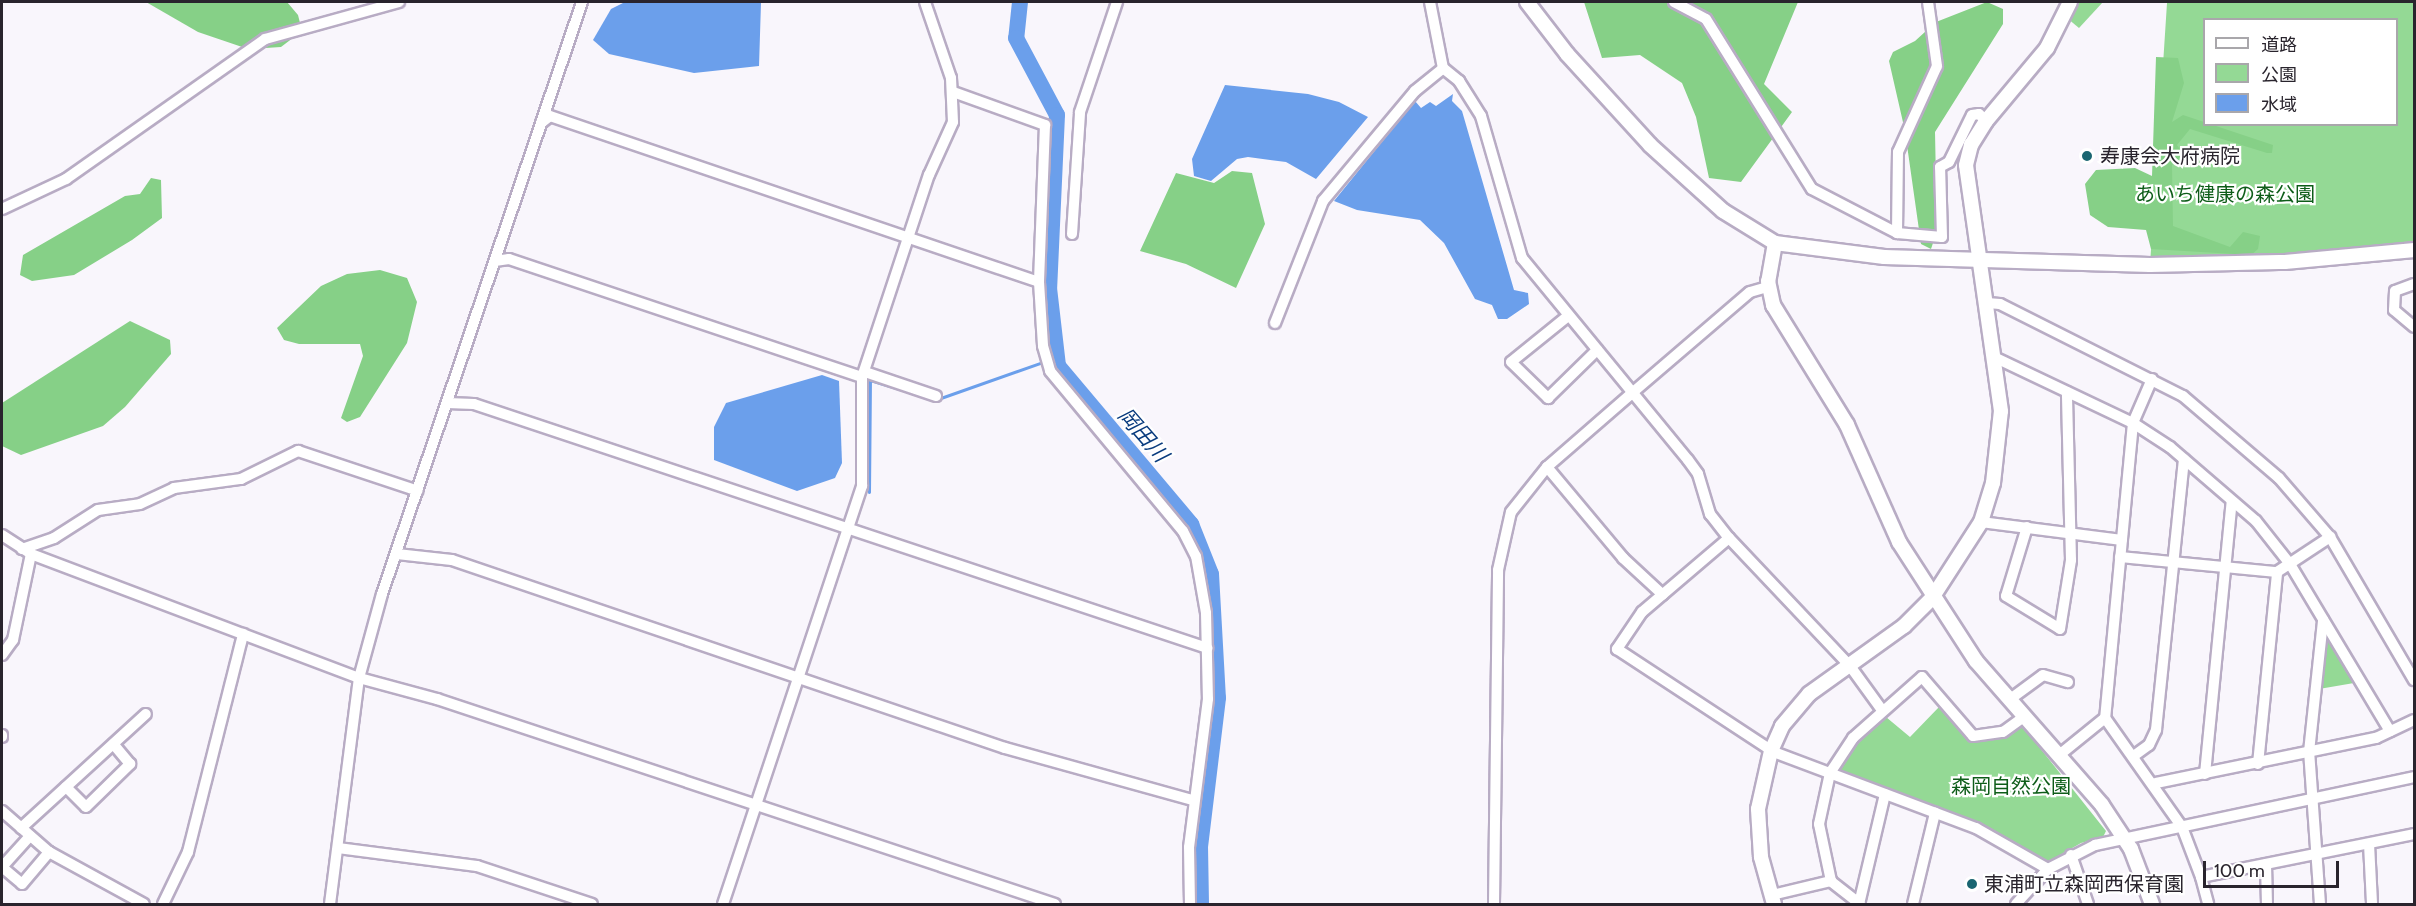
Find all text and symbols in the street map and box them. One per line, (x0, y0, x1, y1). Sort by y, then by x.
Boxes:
legend (2203, 18, 2398, 126)
text: 道路 (2261, 34, 2297, 56)
text: 公園 (2261, 64, 2297, 86)
text: 水域 (2261, 94, 2297, 116)
place label: 寿康会大府病院 (2100, 144, 2240, 168)
marker: 寿康会大府病院 (2078, 147, 2096, 165)
park label: あいち健康の森公園 (2135, 182, 2315, 206)
water label: 岡田川 (1113, 403, 1173, 467)
park label: 森岡自然公園 (1951, 774, 2071, 798)
scale bar (2206, 849, 2342, 887)
text: 100 m (2214, 860, 2265, 882)
place label: 東浦町立森岡西保育園 (1984, 872, 2184, 896)
marker: 東浦町立森岡西保育園 (1965, 877, 1979, 891)

